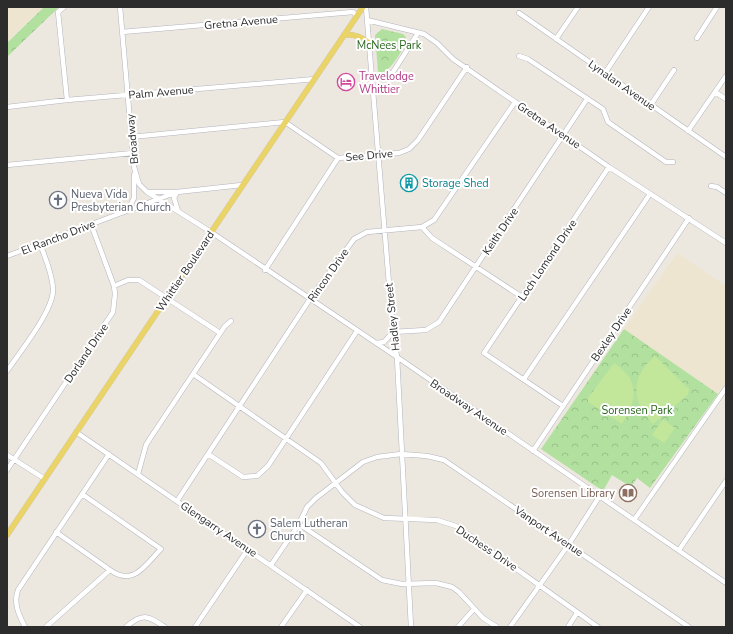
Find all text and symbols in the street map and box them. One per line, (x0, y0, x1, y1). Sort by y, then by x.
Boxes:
street label: Gretna Avenue (204, 12, 279, 33)
park label: McNees Park (357, 38, 422, 53)
street label: Lynalan Avenue (585, 57, 658, 114)
place label: Travelodge Whittier (359, 69, 414, 97)
hotel icon: Travelodge Whittier (336, 72, 356, 92)
street label: Palm Avenue (128, 82, 194, 103)
street label: Gretna Avenue (514, 99, 584, 152)
street label: Broadway (123, 113, 142, 165)
street label: See Drive (345, 146, 393, 165)
building icon: Storage Shed (399, 173, 419, 193)
place label: Storage Shed (422, 176, 489, 191)
place label: Nueva Vida Presbyterian Church (71, 187, 171, 215)
church icon: Nueva Vida Presbyterian Church (48, 190, 68, 210)
street label: Keith Drive (479, 205, 522, 258)
street label: El Rancho Drive (19, 216, 98, 258)
street label: Loch Lomond Drive (515, 216, 580, 304)
street label: Whittier Boulevard (153, 228, 218, 314)
street label: Rincon Drive (304, 245, 353, 305)
street label: Hadley Street (381, 282, 404, 352)
street label: Bexley Drive (588, 304, 635, 364)
street label: Dorland Drive (61, 320, 112, 386)
street label: Broadway Avenue (427, 376, 511, 439)
park label: Sorensen Park (601, 403, 673, 418)
library icon: Sorensen Library (618, 483, 638, 503)
place label: Sorensen Library (531, 486, 615, 501)
street label: Glengarry Avenue (177, 498, 260, 561)
street label: Vanport Avenue (511, 502, 586, 560)
place label: Salem Lutheran Church (270, 516, 348, 544)
church icon: Salem Lutheran Church (247, 519, 267, 539)
street label: Duchess Drive (453, 522, 520, 575)

